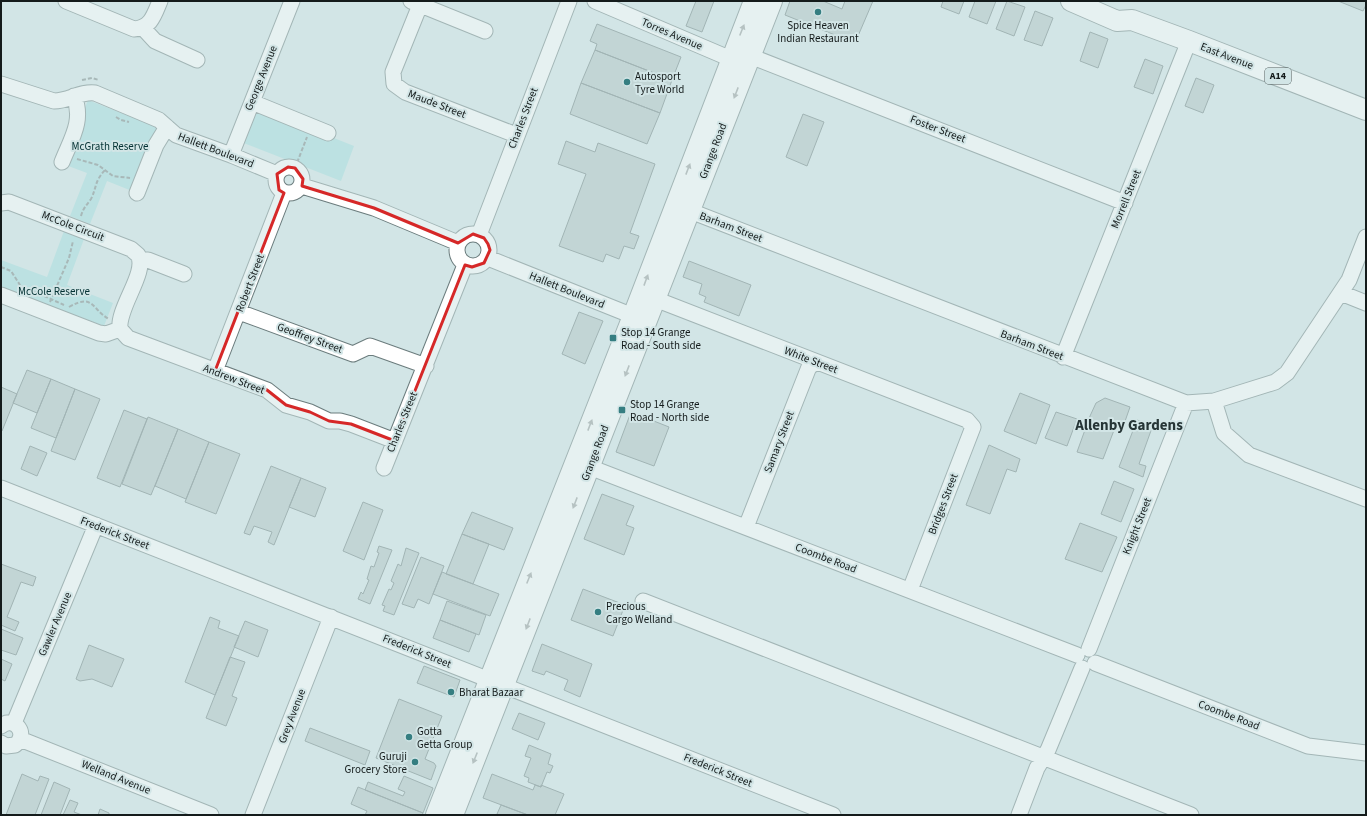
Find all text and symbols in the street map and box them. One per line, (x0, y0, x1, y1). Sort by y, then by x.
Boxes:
marker: Spice Heaven Indian Restaurant (813, 7, 823, 17)
street label: Torres Avenue (639, 14, 705, 54)
place label: Spice Heaven Indian Restaurant (777, 18, 859, 46)
one-way arrow (740, 23, 746, 35)
street label: East Avenue (1198, 39, 1256, 73)
street label: George Avenue (241, 43, 281, 113)
road number: A14 (1265, 68, 1291, 84)
place label: Autosport Tyre World (635, 69, 684, 97)
marker: Autosport Tyre World (622, 77, 632, 87)
street label: Charles Street (504, 85, 542, 151)
street label: Maude Street (406, 86, 468, 122)
one-way arrow (733, 87, 739, 99)
street label: Foster Street (908, 112, 968, 147)
street label: Grange Road (696, 121, 730, 181)
street label: Hallett Boulevard (176, 129, 256, 171)
park label: McGrath Reserve (72, 139, 149, 154)
one-way arrow (686, 162, 692, 174)
street label: Morrell Street (1107, 167, 1145, 231)
street label: McCole Circuit (40, 207, 107, 245)
street label: Barham Street (697, 208, 765, 246)
street label: Robert Street (232, 252, 268, 314)
street label: Hallett Boulevard (527, 268, 607, 312)
one-way arrow (644, 273, 650, 285)
park label: McCole Reserve (18, 284, 91, 299)
street label: Geoffrey Street (275, 319, 345, 357)
place label: Stop 14 Grange Road - South side (621, 325, 702, 353)
street label: Barham Street (998, 326, 1066, 364)
marker: Stop 14 Grange Road - South side (608, 333, 618, 343)
street label: White Street (782, 343, 840, 377)
street label: Andrew Street (201, 360, 267, 398)
one-way arrow (624, 365, 630, 376)
street label: Charles Street (383, 389, 421, 455)
place label: Stop 14 Grange Road - North side (630, 397, 710, 425)
marker: Stop 14 Grange Road - North side (617, 405, 627, 415)
street label: Samary Street (760, 409, 798, 475)
district label: Allenby Gardens (1074, 415, 1183, 436)
one-way arrow (587, 419, 593, 431)
street label: Grange Road (578, 423, 612, 483)
street label: Bridges Street (924, 471, 962, 537)
street label: Knight Street (1119, 495, 1155, 557)
one-way arrow (572, 498, 578, 510)
street label: Frederick Street (78, 513, 152, 553)
street label: Coombe Road (793, 539, 859, 577)
one-way arrow (527, 572, 533, 584)
street label: Gawler Avenue (35, 589, 75, 658)
place label: Precious Cargo Welland (606, 599, 672, 627)
marker: Precious Cargo Welland (593, 607, 603, 617)
one-way arrow (525, 619, 531, 631)
street label: Frederick Street (380, 630, 454, 672)
place label: Bharat Bazaar (459, 685, 523, 700)
street label: Grey Avenue (275, 686, 309, 745)
marker: Bharat Bazaar (446, 687, 456, 697)
street label: Coombe Road (1196, 696, 1262, 734)
place label: Gotta Getta Group (417, 724, 472, 752)
marker: Gotta Getta Group (404, 732, 414, 742)
place label: Guruji Grocery Store (345, 749, 408, 777)
street label: Frederick Street (681, 749, 755, 791)
one-way arrow (472, 753, 478, 765)
street label: Welland Avenue (79, 756, 153, 798)
marker: Guruji Grocery Store (410, 757, 420, 767)

